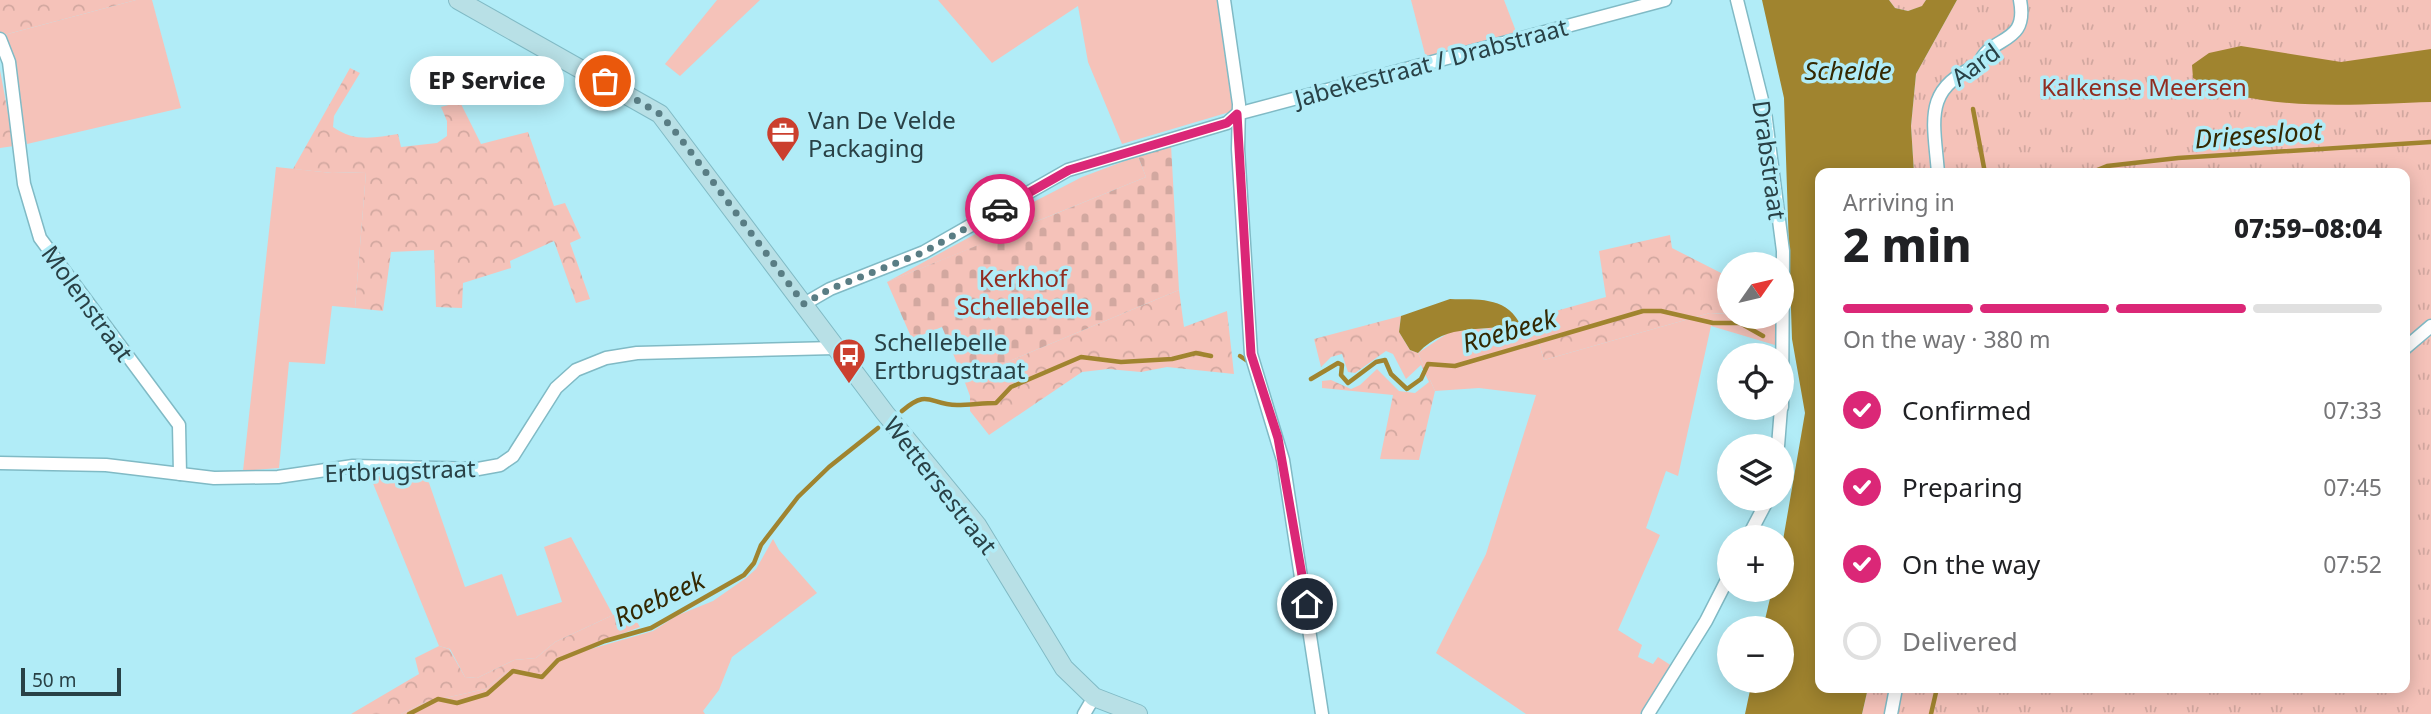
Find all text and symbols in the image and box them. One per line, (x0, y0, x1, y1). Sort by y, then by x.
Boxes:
street label: Jabekestraat / Drabstraat (1289, 10, 1572, 115)
street label: Aard (1944, 35, 2006, 93)
pin (575, 51, 635, 111)
water label: Schelde (1804, 52, 1892, 88)
callout: EP Service (409, 56, 563, 106)
icon: bag (586, 62, 624, 100)
text: EP Service (428, 64, 546, 96)
park label: Kalkense Meersen (2041, 70, 2247, 103)
street label: Drabstraat (1745, 98, 1795, 222)
place label: Van De Velde Packaging (808, 103, 956, 164)
water label: Driesesloot (2193, 112, 2324, 156)
office icon: Van De Velde Packaging (764, 114, 802, 163)
courier (965, 174, 1035, 244)
text: Arriving in (1843, 186, 1955, 218)
icon: car (981, 190, 1019, 228)
text: 07:59–08:04 (2234, 210, 2382, 246)
text: 2 min (1843, 213, 1972, 275)
street label: Molenstraat (35, 238, 142, 368)
north arrow (1717, 252, 1794, 329)
map controls (1717, 252, 1794, 693)
park label: Kerkhof Schellebelle (956, 261, 1090, 322)
water label: Roebeek (1458, 299, 1561, 361)
text: On the way · 380 m (1843, 323, 2050, 355)
place label: Schellebelle Ertbrugstraat (874, 325, 1026, 386)
bus stop icon: Schellebelle Ertbrugstraat (830, 336, 868, 385)
button: locate (1717, 343, 1794, 420)
icon: check (1843, 391, 1881, 429)
text: Confirmed (1902, 392, 2032, 428)
text: 07:33 (2323, 394, 2382, 426)
street label: Wettersestraat (877, 409, 1005, 561)
button: layers (1717, 434, 1794, 511)
street label: Ertbrugstraat (324, 451, 477, 489)
icon: check (1843, 468, 1881, 506)
text: Preparing (1902, 469, 2023, 505)
text: 07:45 (2323, 471, 2382, 503)
button: + (1717, 525, 1794, 602)
icon: check (1843, 545, 1881, 583)
text: On the way (1902, 546, 2040, 582)
text: 07:52 (2323, 548, 2382, 580)
water label: Roebeek (608, 561, 711, 635)
pin (1277, 574, 1337, 634)
icon: home (1288, 585, 1326, 623)
button: − (1717, 616, 1794, 693)
text: Delivered (1902, 623, 2018, 659)
scale bar (21, 665, 121, 697)
text: 50 m (32, 667, 76, 693)

